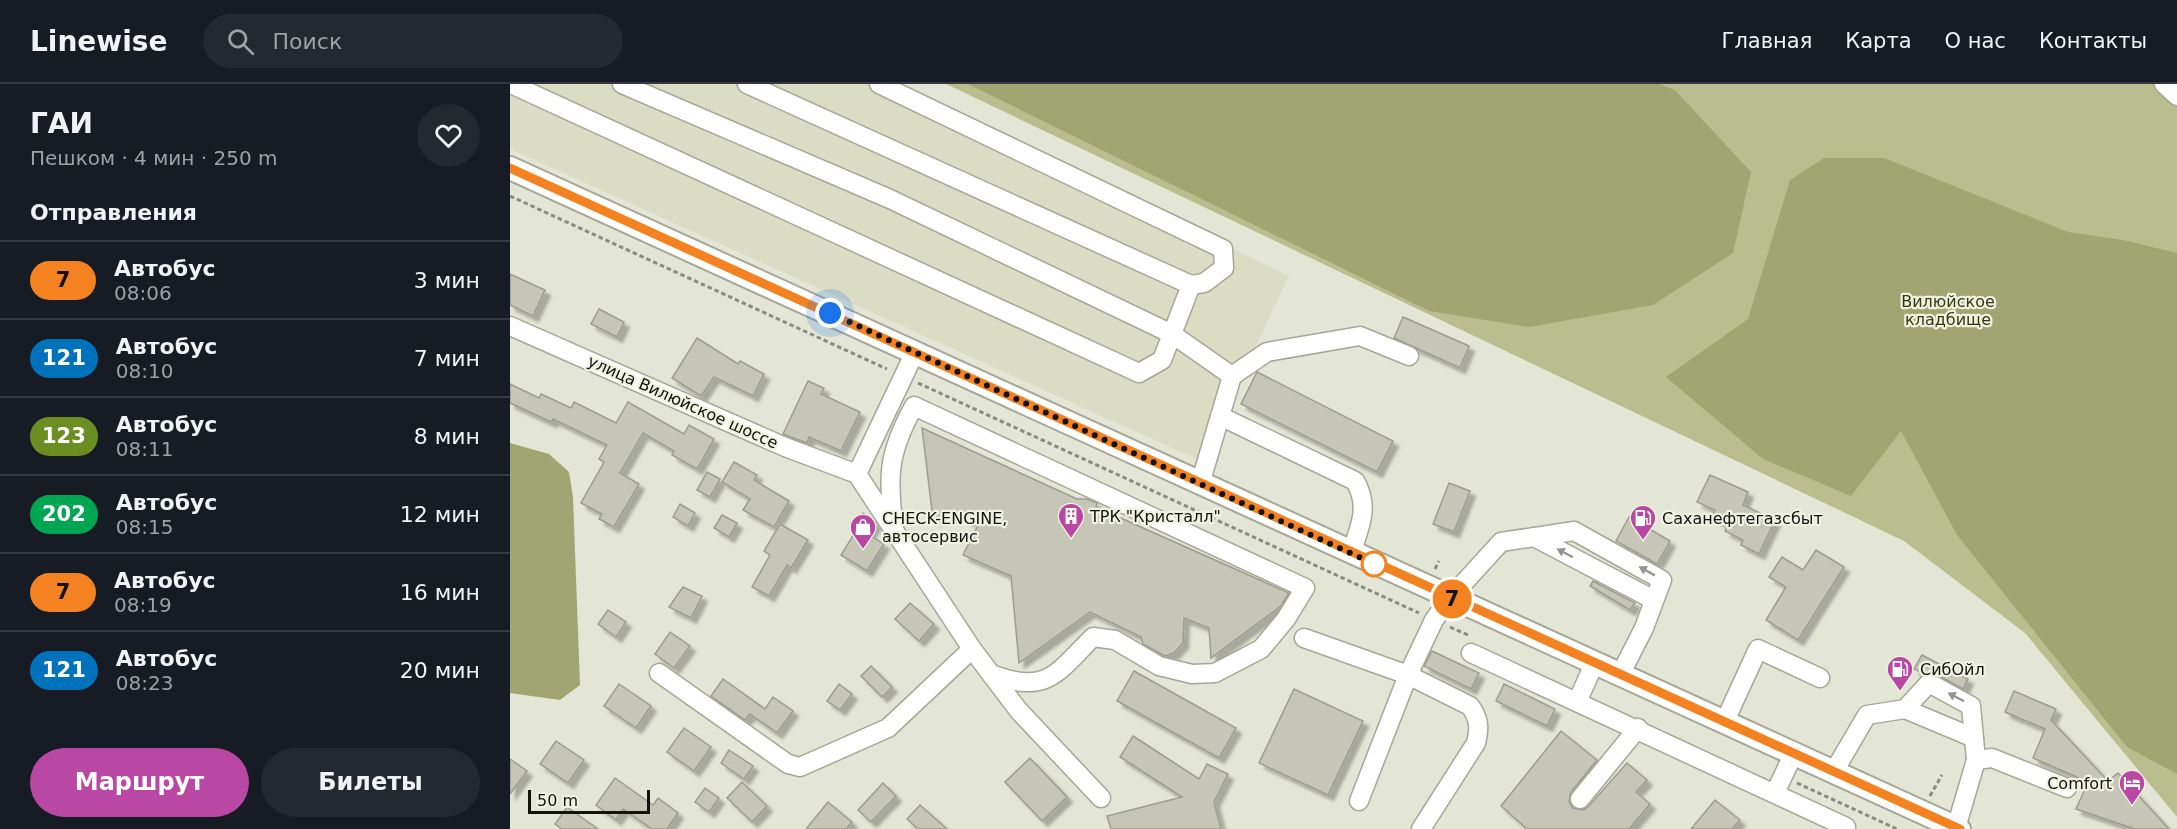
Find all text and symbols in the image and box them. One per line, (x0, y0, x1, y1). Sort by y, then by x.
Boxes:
search box (203, 14, 623, 68)
text: Linewise (30, 25, 167, 58)
icon: search (224, 25, 257, 58)
text: Поиск (272, 29, 342, 54)
text: Главная (1722, 29, 1812, 53)
text: Карта (1845, 29, 1912, 53)
text: О нас (1945, 29, 2006, 53)
text: Контакты (2039, 29, 2147, 53)
button: heart (417, 104, 480, 167)
text: ГАИ (30, 107, 93, 140)
text: Пешком · 4 мин · 250 m (30, 146, 277, 170)
text: Отправления (30, 200, 197, 225)
text: Автобус (114, 256, 216, 281)
text: 7 (56, 268, 70, 292)
text: 3 мин (414, 268, 480, 293)
text: 08:06 (114, 281, 172, 305)
park label: Вилюйское кладбище (1901, 292, 1995, 329)
your location (815, 298, 845, 328)
text: Автобус (116, 334, 217, 359)
text: 121 (42, 346, 86, 370)
text: 7 мин (414, 346, 480, 371)
street label: улица Вилюйское шоссе (585, 351, 781, 453)
text: 08:10 (116, 359, 173, 383)
text: Автобус (116, 412, 217, 437)
text: 123 (42, 424, 86, 448)
text: 8 мин (414, 424, 480, 449)
text: 08:11 (116, 437, 173, 461)
text: Автобус (116, 490, 217, 515)
building icon: ТРК "Кристалл" (1056, 501, 1086, 539)
text: 202 (42, 502, 86, 526)
text: 12 мин (400, 502, 480, 527)
fuel station icon: Саханефтегазсбыт (1628, 503, 1658, 541)
place label: ТРК "Кристалл" (1089, 507, 1221, 526)
place label: CHECK-ENGINE, автосервис (882, 509, 1007, 546)
place label: Саханефтегазсбыт (1662, 509, 1823, 528)
shop icon: CHECK-ENGINE, автосервис (848, 512, 878, 550)
text: 08:15 (116, 515, 173, 539)
one-way arrow (1556, 548, 1573, 558)
unlabelled marker (1361, 551, 1387, 577)
one-way arrow (1639, 566, 1655, 577)
text: Автобус (114, 568, 216, 593)
text: 7 (56, 580, 70, 604)
text: 16 мин (400, 580, 480, 605)
line badge: 7 (1432, 580, 1472, 618)
text: 7 (1445, 587, 1459, 611)
text: 08:19 (114, 593, 172, 617)
text: Автобус (116, 646, 217, 671)
fuel station icon: СибОйл (1885, 654, 1915, 692)
text: 121 (42, 658, 86, 682)
text: 20 мин (400, 658, 480, 683)
place label: СибОйл (1920, 660, 1985, 679)
text: 08:23 (116, 671, 173, 695)
one-way arrow (1947, 692, 1964, 702)
button: Маршрут (30, 748, 249, 817)
button: Билеты (261, 748, 480, 817)
hotel icon: Comfort (2117, 768, 2147, 806)
place label: Comfort (2047, 774, 2112, 793)
scale bar (528, 787, 650, 814)
text: 50 m (537, 791, 578, 810)

